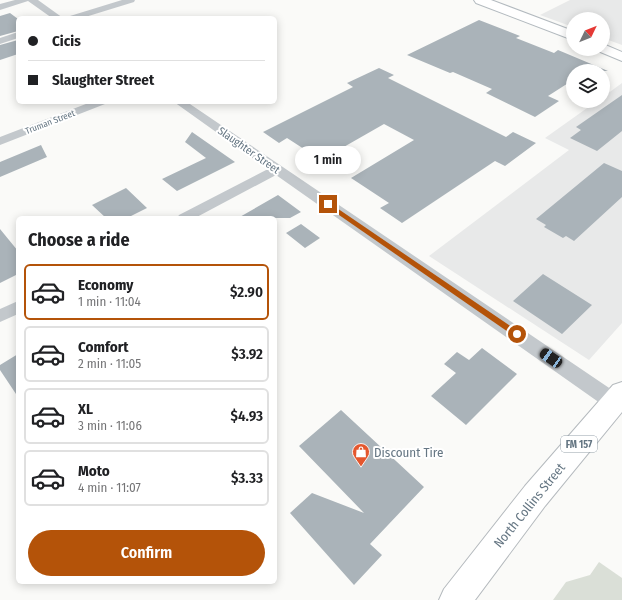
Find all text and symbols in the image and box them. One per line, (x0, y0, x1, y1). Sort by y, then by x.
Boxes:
north arrow (566, 12, 610, 56)
map controls (566, 12, 610, 108)
text: Cicis (52, 32, 81, 50)
button: layers (566, 64, 610, 108)
text: Slaughter Street (52, 71, 154, 89)
street label: Truman Street (24, 108, 76, 136)
street label: Slaughter Street (215, 124, 283, 177)
callout: 1 min (295, 146, 361, 174)
text: 1 min (314, 152, 342, 167)
route end (319, 195, 337, 213)
text: Choose a ride (28, 229, 130, 251)
icon: car (30, 274, 66, 310)
text: Economy (78, 276, 133, 294)
text: $2.90 (230, 283, 263, 301)
text: 1 min · 11:04 (78, 294, 141, 309)
route start (508, 325, 526, 343)
icon: car (30, 336, 66, 372)
text: Comfort (78, 338, 129, 356)
text: $3.92 (231, 345, 263, 363)
car (538, 346, 564, 370)
text: 2 min · 11:05 (78, 356, 141, 371)
icon: car (30, 398, 66, 434)
text: XL (78, 400, 93, 418)
text: $4.93 (231, 407, 263, 425)
text: 3 min · 11:06 (78, 418, 142, 433)
road number: FM 157 (561, 436, 597, 452)
shop icon: Discount Tire (351, 442, 371, 467)
place label: Discount Tire (374, 445, 443, 460)
icon: car (30, 460, 66, 496)
street label: North Collins Street (491, 460, 568, 551)
text: Moto (78, 462, 110, 480)
text: $3.33 (231, 469, 263, 487)
text: 4 min · 11:07 (78, 480, 141, 495)
button: Confirm (28, 530, 265, 576)

